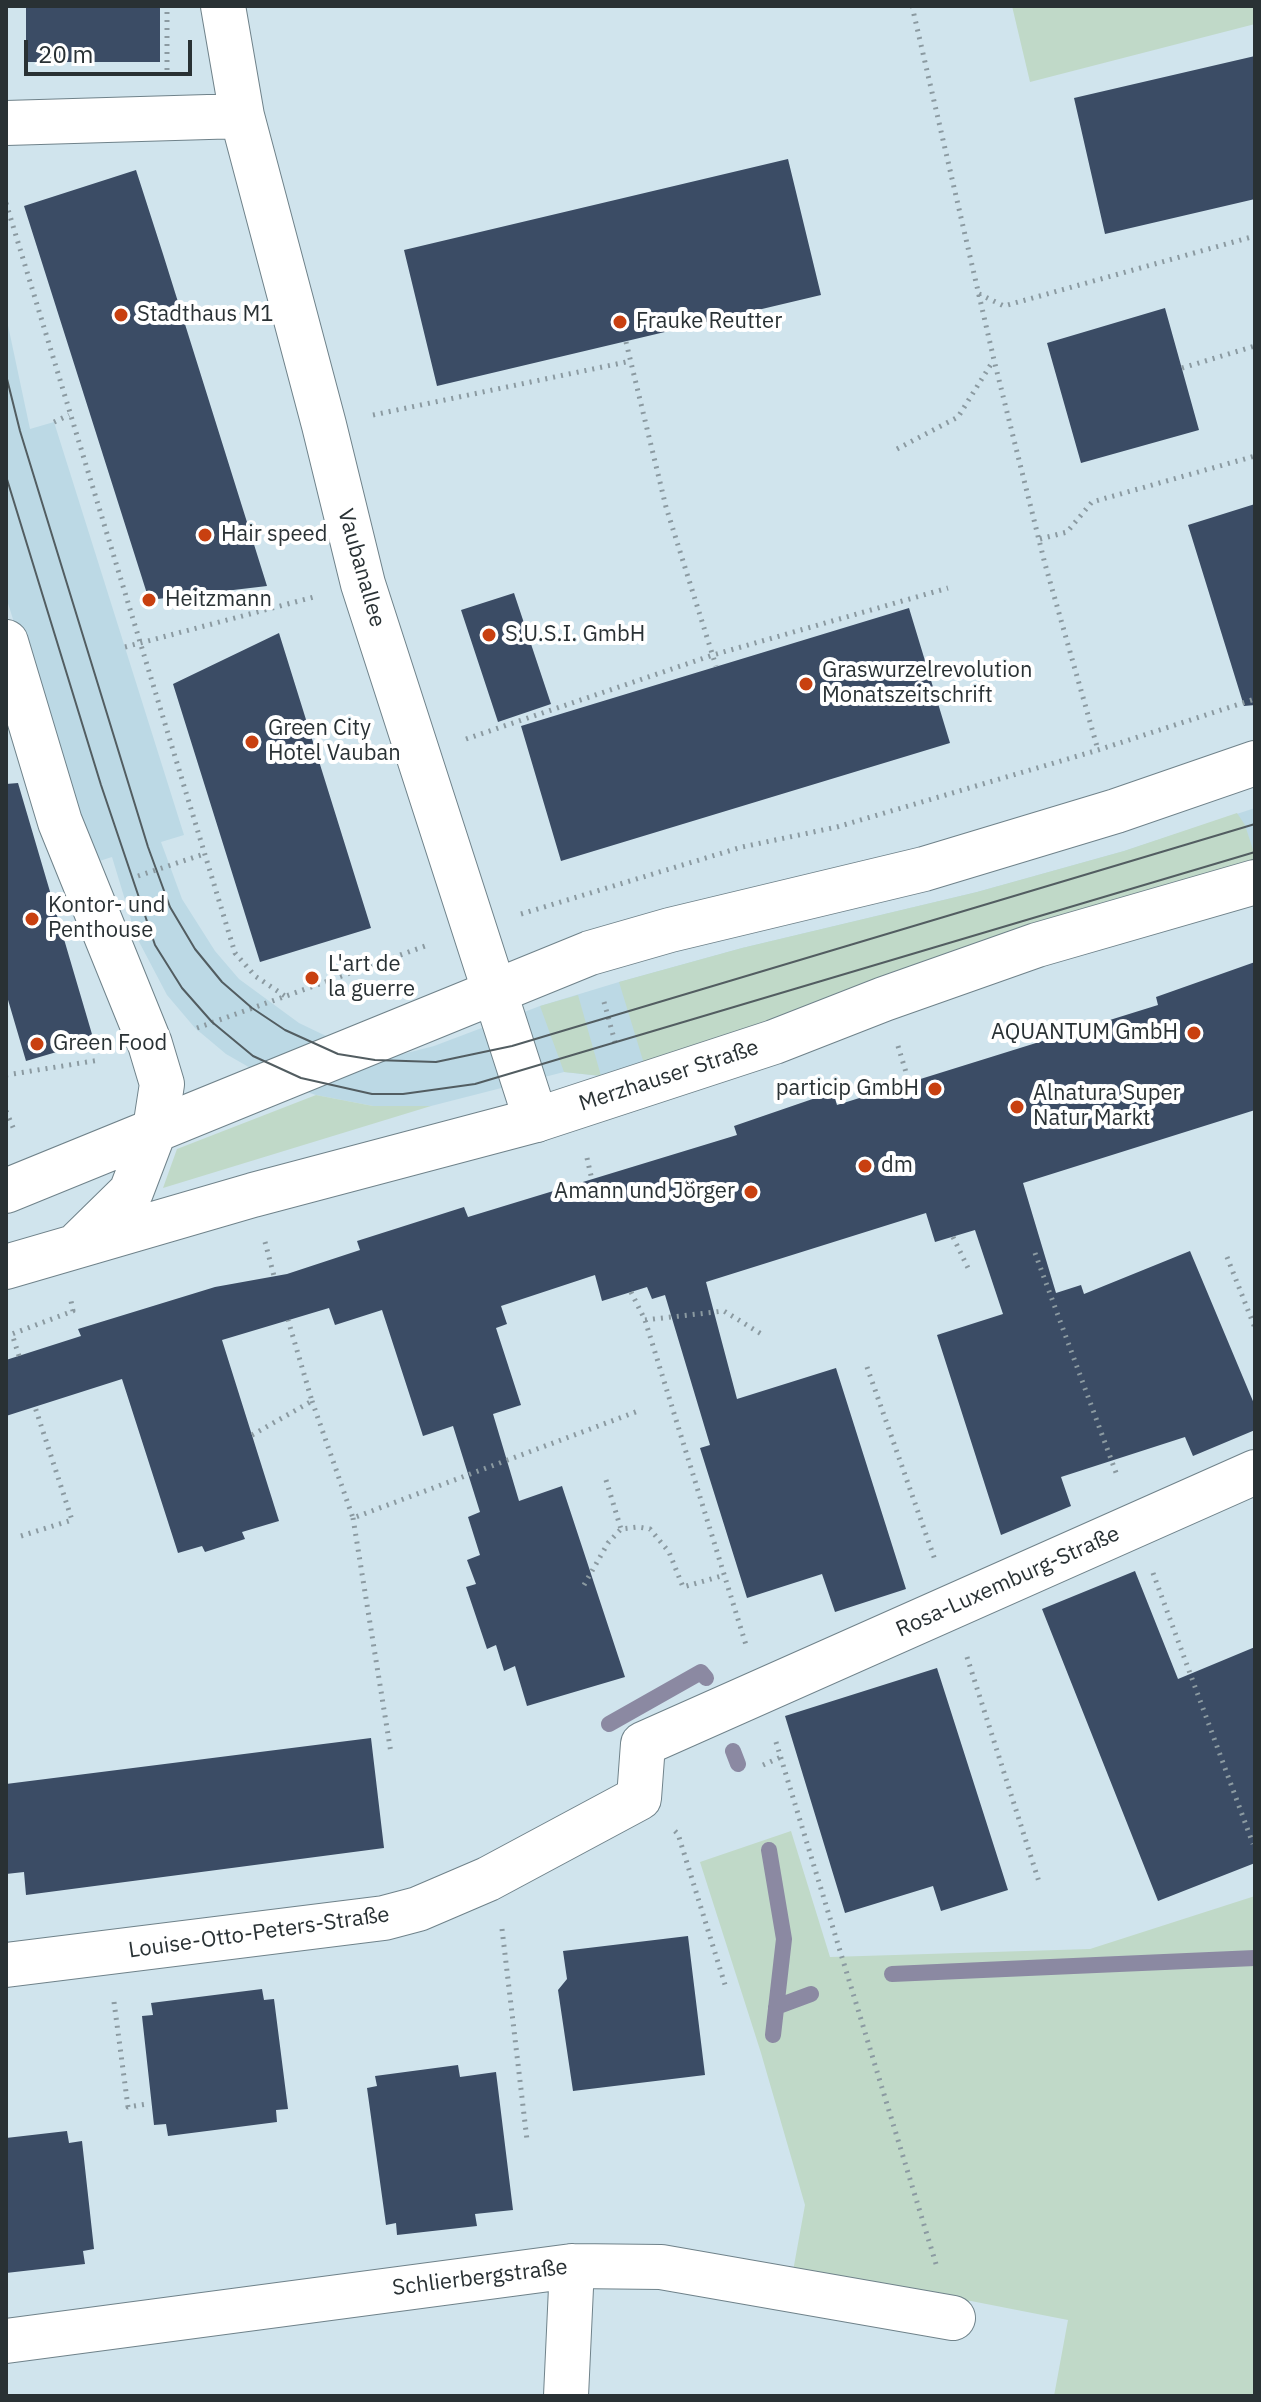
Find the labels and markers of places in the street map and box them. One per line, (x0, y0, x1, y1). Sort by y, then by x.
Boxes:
place label: Stadthaus M1 (137, 302, 273, 328)
marker: Stadthaus M1 (112, 306, 130, 324)
place label: Frauke Reutter (636, 309, 782, 335)
marker: Frauke Reutter (611, 313, 629, 331)
place label: Hair speed (221, 522, 327, 548)
marker: Hair speed (196, 526, 214, 544)
place label: Heitzmann (165, 587, 272, 613)
marker: Heitzmann (140, 591, 158, 609)
place label: S.U.S.I. GmbH (505, 622, 645, 648)
marker: S.U.S.I. GmbH (480, 626, 498, 644)
place label: Graswurzelrevolution Monatszeitschrift (822, 658, 1032, 710)
marker: Graswurzelrevolution Monatszeitschrift (797, 675, 815, 693)
place label: Green City Hotel Vauban (268, 716, 401, 768)
marker: Green City Hotel Vauban (243, 733, 261, 751)
place label: Kontor- und Penthouse (48, 893, 166, 944)
marker: Kontor- und Penthouse (23, 910, 41, 928)
place label: L'art de la guerre (328, 952, 415, 1004)
marker: L'art de la guerre (303, 969, 321, 987)
place label: AQUANTUM GmbH (991, 1020, 1178, 1046)
marker: AQUANTUM GmbH (1185, 1024, 1203, 1042)
place label: Green Food (53, 1031, 167, 1057)
marker: Green Food (28, 1035, 46, 1053)
place label: particip GmbH (776, 1076, 919, 1102)
marker: particip GmbH (926, 1080, 944, 1098)
place label: Alnatura Super Natur Markt (1033, 1081, 1181, 1132)
marker: Alnatura Super Natur Markt (1008, 1098, 1026, 1116)
place label: dm (881, 1153, 913, 1179)
marker: dm (856, 1157, 874, 1175)
place label: Amann und Jörger (554, 1179, 735, 1205)
marker: Amann und Jörger (742, 1183, 760, 1201)

